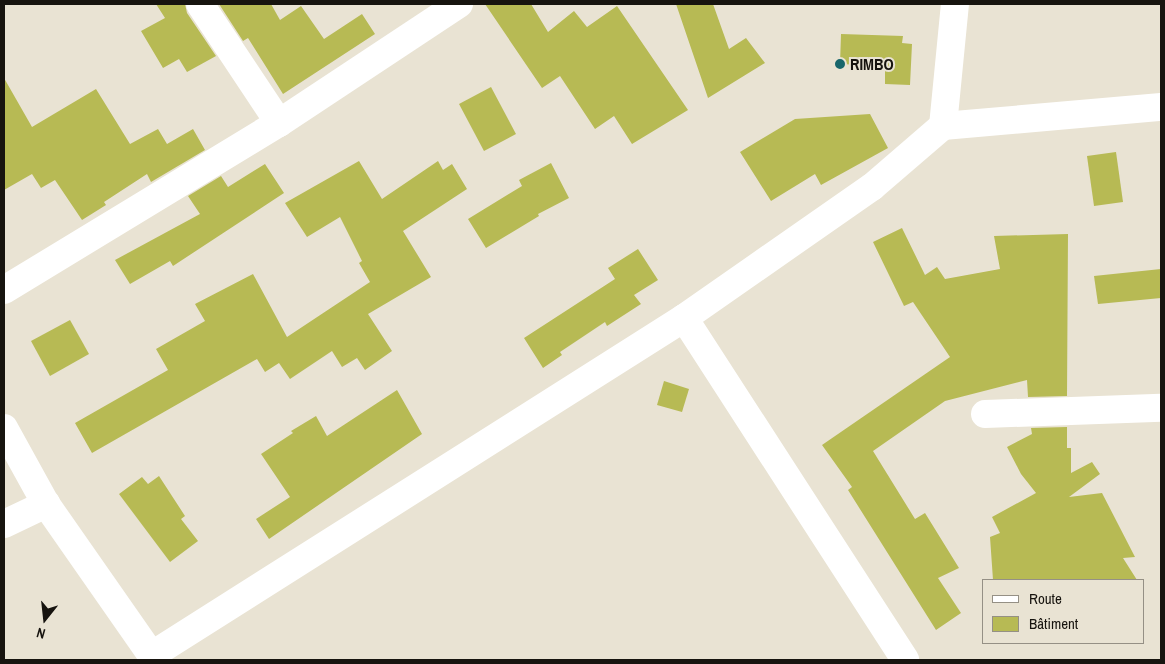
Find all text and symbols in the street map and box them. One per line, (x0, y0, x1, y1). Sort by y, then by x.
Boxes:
place label: RIMBO (850, 54, 894, 74)
marker: RIMBO (834, 58, 846, 70)
legend (982, 579, 1145, 644)
text: Route (1029, 588, 1062, 609)
north arrow (20, 594, 70, 644)
text: Bâtiment (1029, 613, 1078, 634)
text: N (34, 624, 47, 643)

